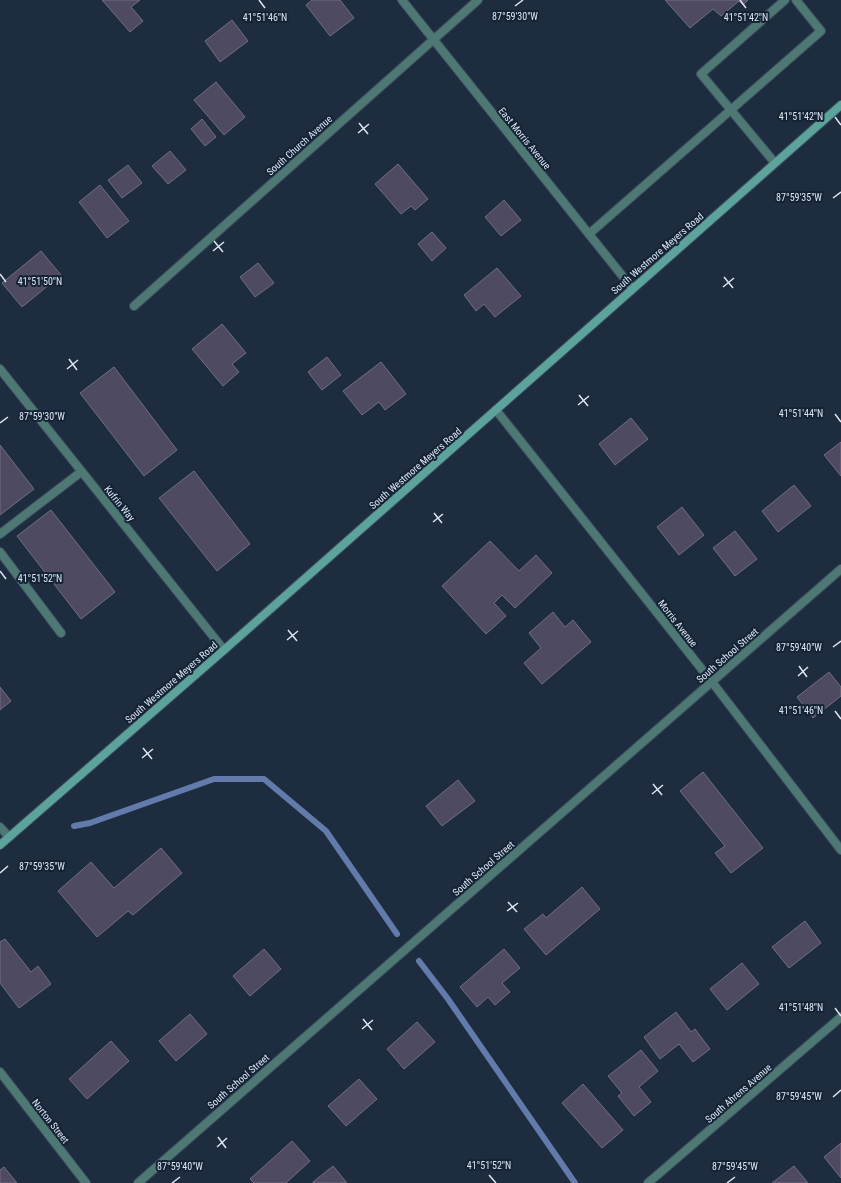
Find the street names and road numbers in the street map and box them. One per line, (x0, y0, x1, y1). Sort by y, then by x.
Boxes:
street label: East Morris Avenue (496, 105, 553, 172)
street label: South Church Avenue (264, 113, 334, 178)
street label: South Westmore Meyers Road (609, 210, 706, 296)
street label: South Westmore Meyers Road (367, 425, 464, 511)
street label: Kufrin Way (102, 483, 137, 523)
street label: Morris Avenue (656, 598, 700, 649)
street label: South School Street (694, 626, 760, 685)
street label: South Westmore Meyers Road (123, 639, 220, 725)
street label: South School Street (450, 839, 516, 898)
street label: South School Street (205, 1052, 271, 1111)
street label: South Ahrens Avenue (703, 1062, 774, 1125)
street label: Norton Street (30, 1097, 71, 1146)

